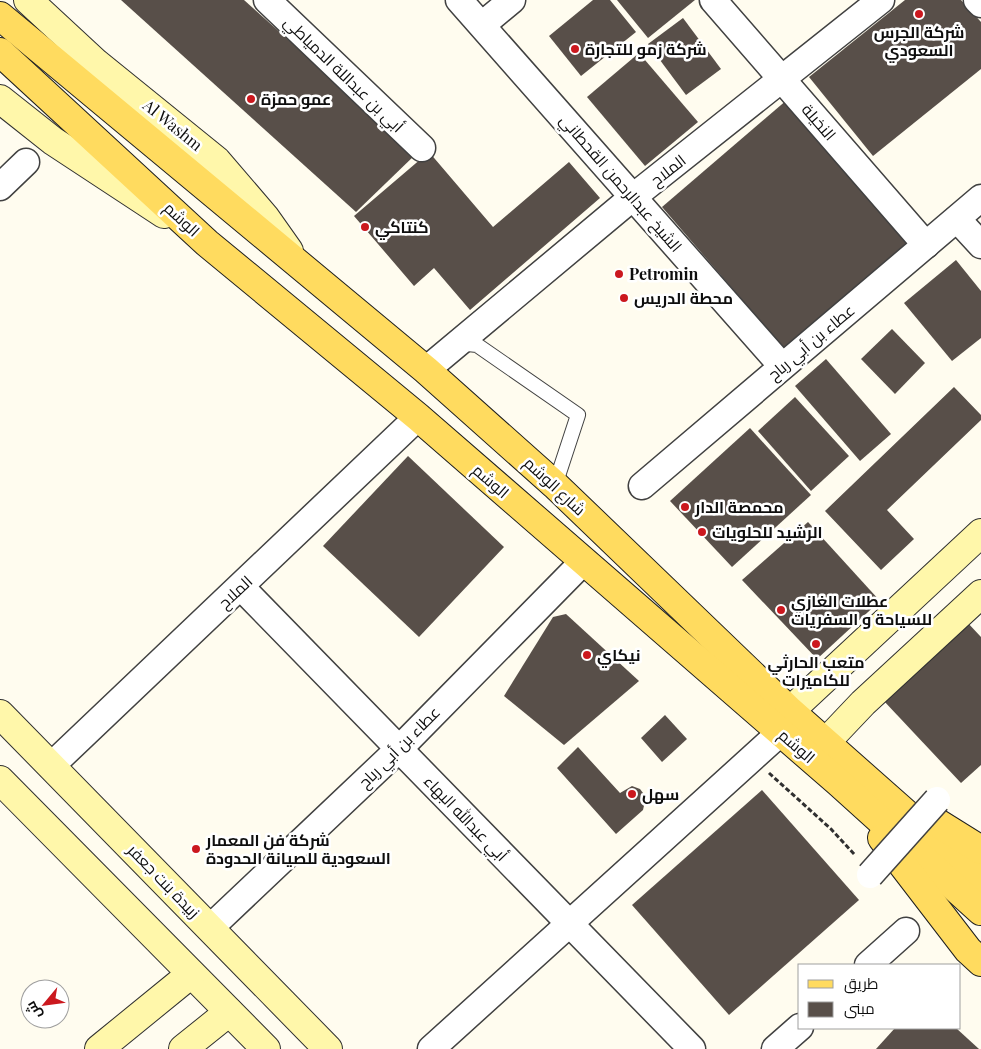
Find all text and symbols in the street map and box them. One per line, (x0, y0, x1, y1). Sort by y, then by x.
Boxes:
marker: شركة الجرس السعودي (913, 8, 925, 20)
street label: أبي بن عبداللة الدمياطي (277, 11, 409, 139)
place label: شركة الجرس السعودي (874, 21, 964, 63)
place label: شركة زمو للتجارة (585, 38, 707, 59)
marker: شركة زمو للتجارة (569, 43, 581, 55)
place label: عمو حمزة (261, 88, 331, 109)
marker: عمو حمزة (245, 93, 257, 105)
street label: Al Washm (139, 94, 207, 155)
street label: النخيلة (798, 99, 841, 144)
street label: الشيخ عبدالرحمن القحطاني (553, 109, 687, 259)
street label: الملاح (646, 149, 691, 192)
street label: الوشم (159, 197, 205, 242)
place label: كنتاكي (375, 216, 429, 240)
marker: كنتاكي (359, 221, 371, 233)
place label: Petromin (629, 263, 699, 284)
marker: Petromin (613, 268, 625, 280)
place label: محطة الدريس (634, 287, 733, 308)
marker: محطة الدريس (618, 292, 630, 304)
street label: عطاء بن أبي رباح (763, 299, 861, 387)
street label: شارع الوشم (519, 452, 591, 521)
street label: الوشم (467, 459, 514, 504)
place label: محمصة الدار (694, 496, 784, 517)
marker: محمصة الدار (679, 501, 691, 513)
place label: الرشيد للحلويات (712, 521, 822, 542)
marker: الرشيد للحلويات (696, 526, 708, 538)
street label: الملاح (213, 570, 258, 614)
place label: عطلات الغازي للسياحة و السفريات (791, 590, 932, 629)
marker: عطلات الغازي للسياحة و السفريات (775, 604, 787, 616)
marker: متعب الحارثي للكاميرات (810, 638, 822, 650)
place label: نيكاي (597, 644, 640, 668)
marker: نيكاي (581, 649, 593, 661)
place label: متعب الحارثي للكاميرات (767, 651, 865, 690)
street label: عطاء بن أبي رباح (353, 701, 447, 795)
street label: الوشم (773, 724, 820, 769)
street label: أبي عبدالله البهاء (417, 770, 513, 868)
place label: سهل (642, 783, 679, 804)
marker: سهل (626, 788, 638, 800)
place label: شركة فن المعمار السعودية للصيانة الحدودة (205, 829, 391, 868)
street label: زبيدة بنت جعفر (123, 838, 205, 922)
marker: شركة فن المعمار السعودية للصيانة الحدودة (190, 843, 202, 855)
legend (798, 964, 961, 1029)
text: طريق (844, 973, 878, 994)
north arrow (20, 979, 70, 1029)
text: ش (21, 998, 46, 1023)
text: مبنى (844, 998, 875, 1019)

